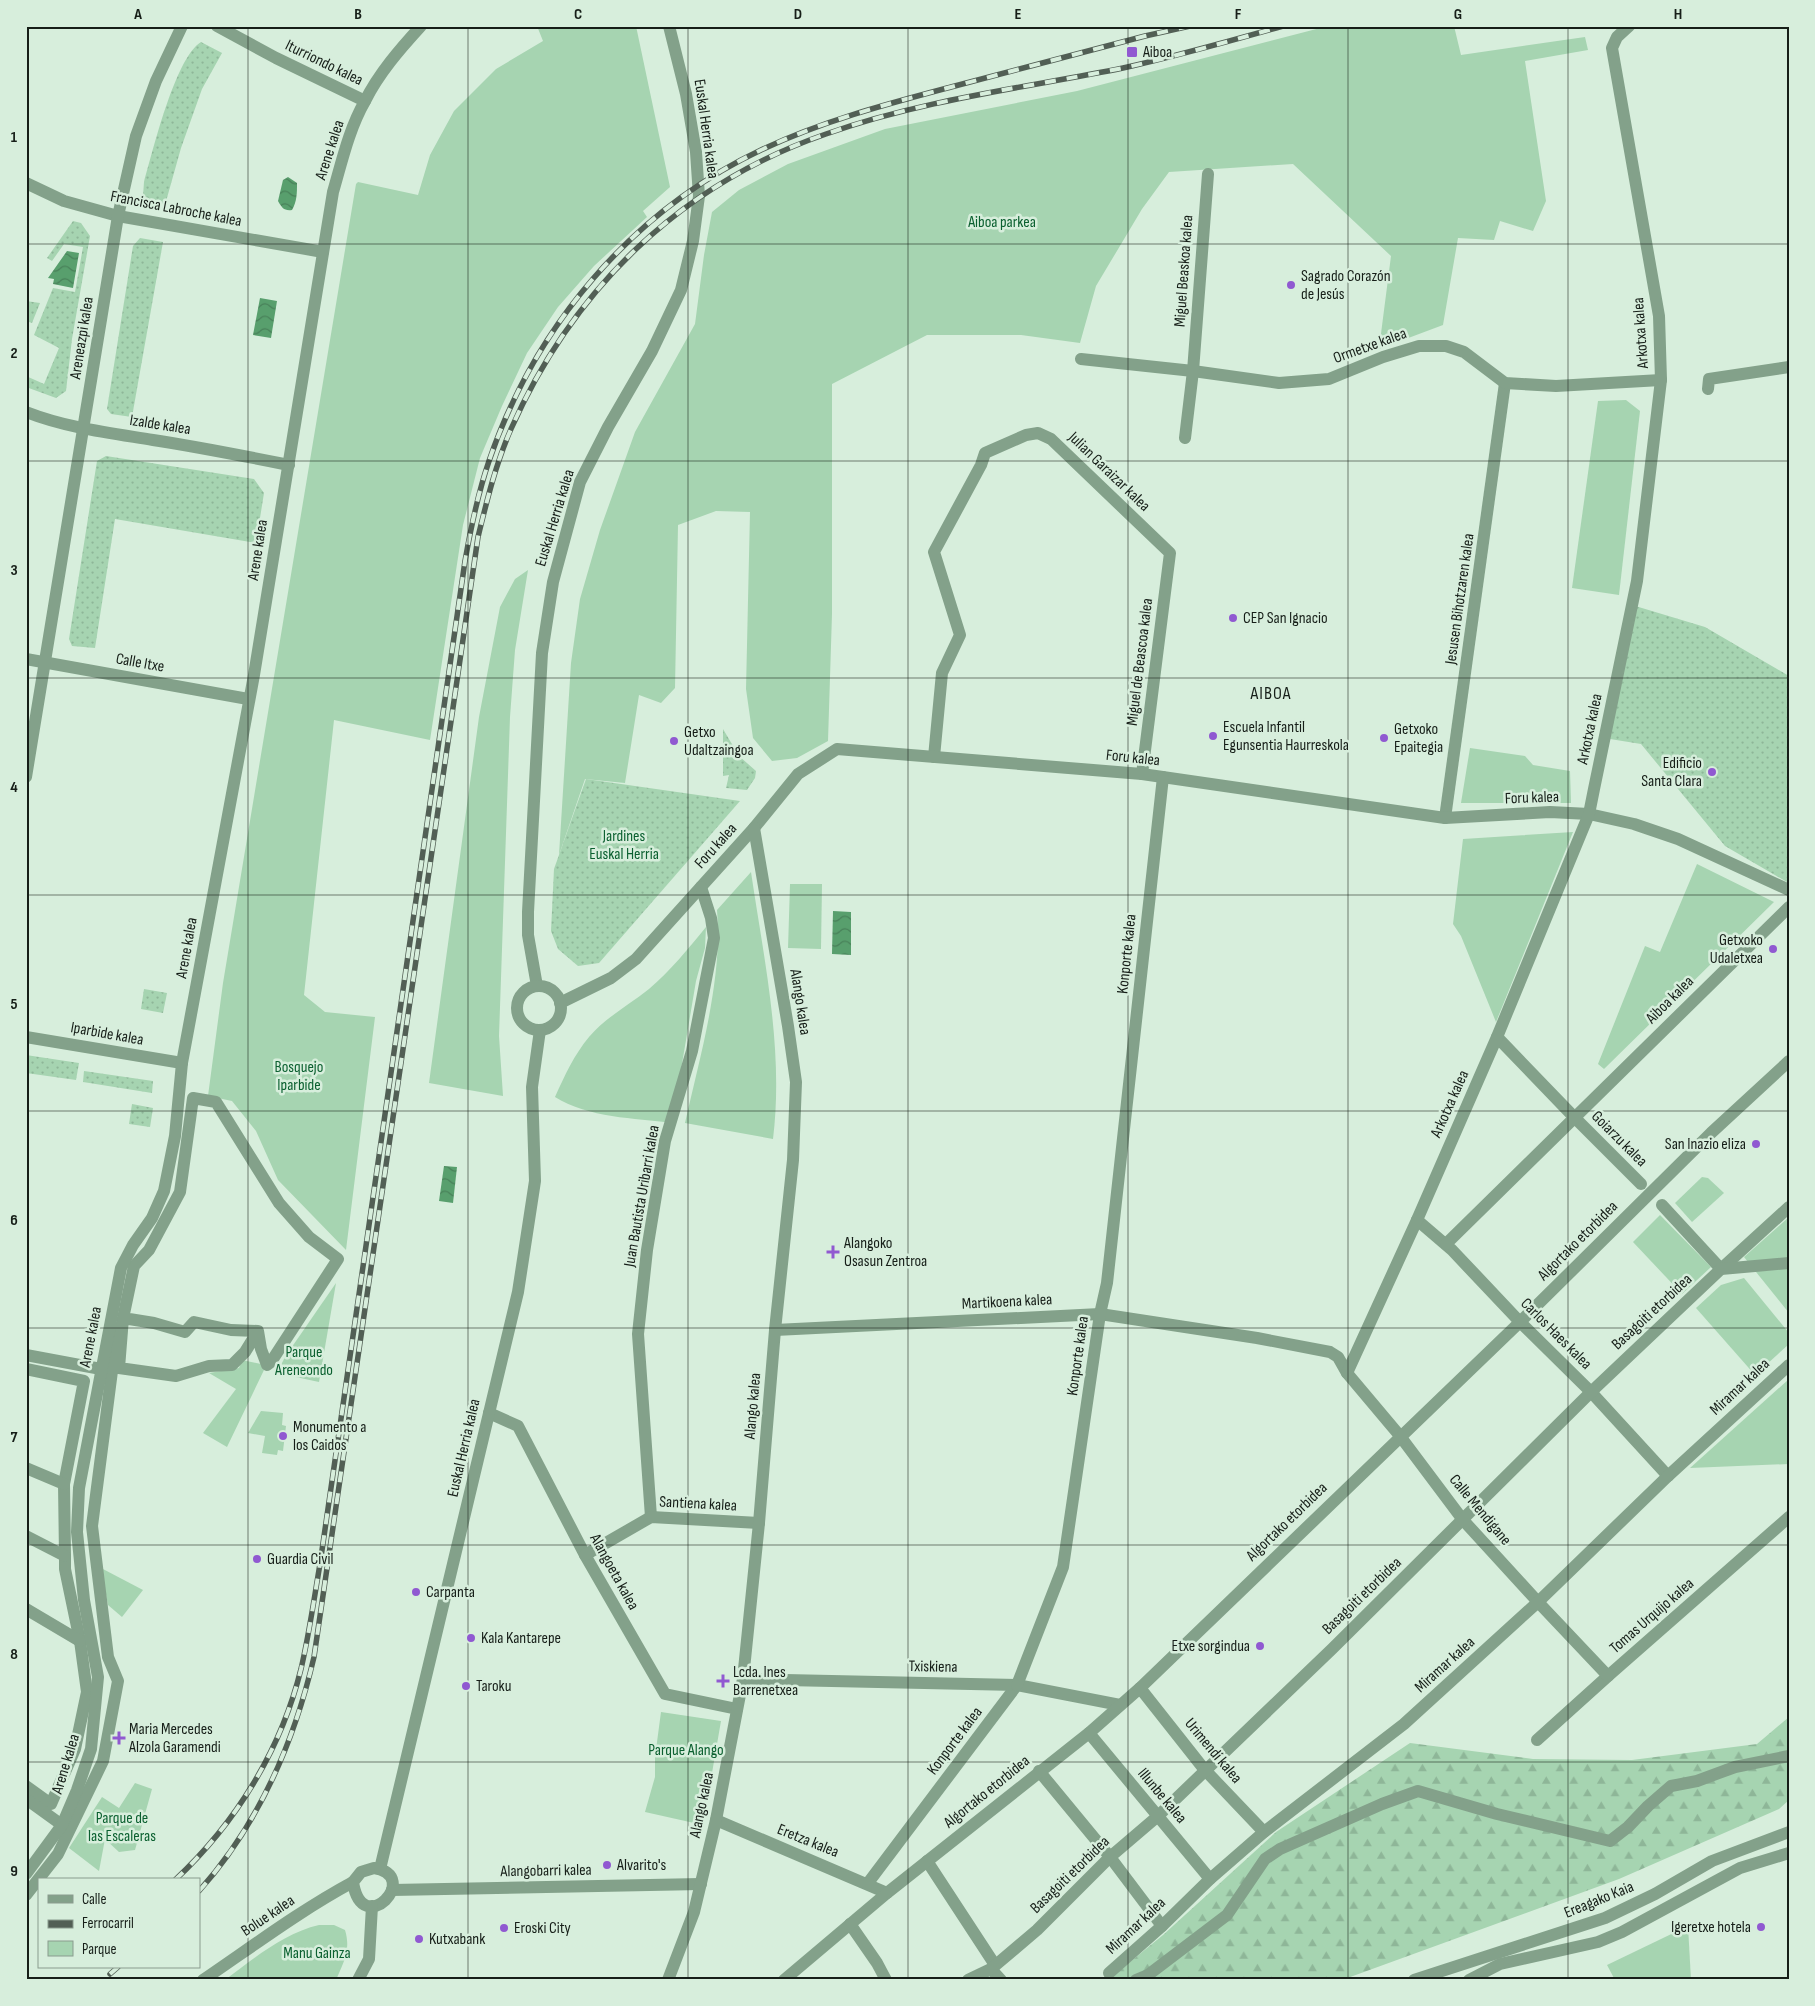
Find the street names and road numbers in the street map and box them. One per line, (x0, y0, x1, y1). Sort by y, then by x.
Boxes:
street label: Iturriondo kalea (282, 36, 366, 90)
street label: Euskal Herria kalea (690, 78, 722, 180)
street label: Arene kalea (311, 118, 349, 183)
street label: Francisca Labroche kalea (109, 187, 243, 231)
street label: Miguel Beaskoa kalea (1171, 214, 1197, 328)
street label: Areneazpi kalea (66, 295, 98, 382)
street label: Arkotxa kalea (1629, 297, 1653, 370)
street label: Ormetxe kalea (1331, 324, 1409, 368)
street label: Izalde kalea (128, 411, 192, 439)
street label: Julian Garaizar kalea (1063, 428, 1154, 516)
street label: Euskal Herria kalea (531, 467, 579, 569)
street label: Arene kalea (244, 518, 272, 583)
street label: Jesusen Bihotzaren kalea (1441, 532, 1479, 667)
street label: Miguel de Beascoa kalea (1123, 597, 1157, 727)
street label: Calle Itxe (114, 649, 166, 677)
street label: Arkotxa kalea (1573, 692, 1607, 767)
street label: Foru kalea (1105, 746, 1161, 770)
street label: Foru kalea (1505, 788, 1559, 808)
street label: Foru kalea (691, 820, 741, 872)
street label: Konporte kalea (1113, 913, 1141, 995)
street label: Arene kalea (172, 916, 202, 981)
street label: Alango kalea (785, 967, 815, 1036)
street label: Aiboa kalea (1641, 972, 1698, 1029)
street label: Iparbide kalea (69, 1018, 145, 1050)
street label: Arkotxa kalea (1426, 1067, 1473, 1141)
street label: Goiarzu kalea (1587, 1107, 1651, 1171)
street label: Juan Bautista Uribarri kalea (620, 1124, 664, 1269)
street label: Algortako etorbidea (1533, 1197, 1622, 1286)
street label: Basagoiti etorbidea (1608, 1270, 1696, 1354)
street label: Martikoena kalea (961, 1290, 1053, 1314)
street label: Carlos Haes kalea (1516, 1294, 1596, 1374)
street label: Arene kalea (76, 1305, 106, 1370)
street label: Konporte kalea (1063, 1315, 1093, 1397)
street label: Miramar kalea (1706, 1355, 1774, 1419)
street label: Alango kalea (741, 1372, 765, 1441)
street label: Euskal Herria kalea (443, 1397, 485, 1499)
street label: Calle Mendigane (1445, 1471, 1515, 1549)
street label: Algortako etorbidea (1242, 1479, 1331, 1566)
street label: Santiena kalea (659, 1492, 737, 1516)
street label: Alangoeta kalea (585, 1530, 643, 1613)
street label: Basagoiti etorbidea (1318, 1553, 1406, 1639)
street label: Tomas Urquijo kalea (1606, 1574, 1698, 1658)
street label: Miramar kalea (1411, 1633, 1479, 1697)
street label: Txiskiena (908, 1657, 958, 1677)
street label: Konporte kalea (923, 1703, 987, 1779)
street label: Urimendi kalea (1180, 1715, 1246, 1787)
street label: Arene kalea (48, 1732, 84, 1797)
street label: Algortako etorbidea (939, 1752, 1034, 1833)
street label: Illunbe kalea (1133, 1765, 1191, 1827)
street label: Alango kalea (686, 1771, 718, 1840)
street label: Eretza kalea (774, 1820, 842, 1862)
street label: Basagoiti etorbidea (1026, 1832, 1114, 1918)
street label: Alangobarri kalea (499, 1861, 592, 1881)
street label: Ereagako Kaia (1561, 1877, 1637, 1923)
street label: Bolue kalea (238, 1891, 298, 1941)
street label: Miramar kalea (1102, 1894, 1170, 1958)

